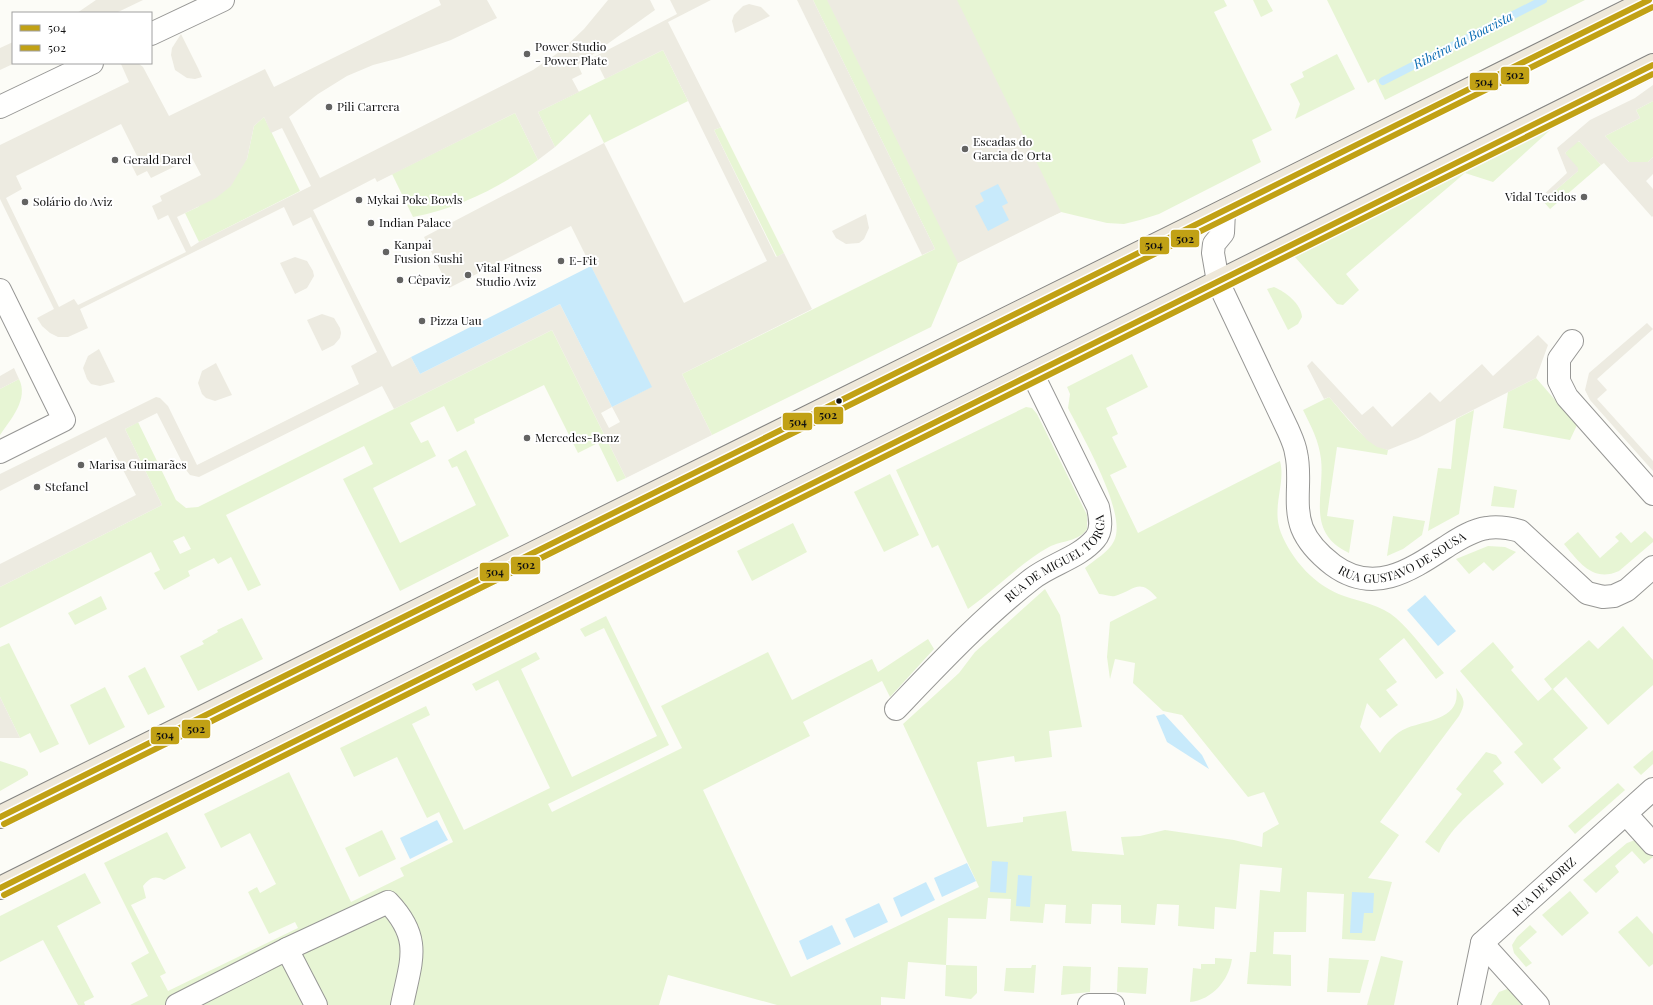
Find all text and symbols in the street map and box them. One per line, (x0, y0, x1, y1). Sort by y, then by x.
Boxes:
water label: Ribeira da Boavista (1409, 7, 1516, 73)
legend (12, 12, 152, 64)
text: 504 (48, 19, 66, 35)
place label: Power Studio - Power Plate (535, 38, 607, 68)
text: 502 (48, 39, 66, 55)
marker: Power Studio - Power Plate (522, 49, 532, 59)
line badge: 502 (1500, 66, 1530, 85)
text: 502 (1506, 67, 1524, 82)
line badge: 504 (1469, 72, 1499, 91)
text: 504 (1475, 74, 1493, 89)
place label: Pili Carrera (337, 98, 400, 114)
marker: Pili Carrera (324, 102, 334, 112)
place label: Escadas do Garcia de Orta (973, 133, 1051, 163)
marker: Escadas do Garcia de Orta (960, 144, 970, 154)
place label: Gerald Darel (123, 151, 192, 167)
marker: Gerald Darel (110, 155, 120, 165)
place label: Vidal Tecidos (1504, 188, 1576, 204)
place label: Mykai Poke Bowls (367, 191, 462, 207)
marker: Vidal Tecidos (1579, 192, 1589, 202)
place label: Solário do Aviz (33, 193, 113, 209)
marker: Mykai Poke Bowls (354, 195, 364, 205)
marker: Solário do Aviz (20, 197, 30, 207)
place label: Indian Palace (379, 214, 451, 230)
marker: Indian Palace (366, 218, 376, 228)
line badge: 502 (1170, 229, 1200, 248)
text: 502 (1176, 231, 1194, 246)
place label: Kanpai Fusion Sushi (394, 236, 463, 266)
line badge: 504 (1139, 236, 1170, 255)
text: 504 (1145, 237, 1163, 252)
marker: Kanpai Fusion Sushi (381, 247, 391, 257)
place label: E-Fit (569, 252, 598, 268)
marker: E-Fit (556, 256, 566, 266)
place label: Vital Fitness Studio Aviz (475, 259, 542, 289)
marker: Vital Fitness Studio Aviz (463, 270, 473, 280)
place label: Cêpaviz (408, 271, 451, 287)
marker: Cêpaviz (395, 275, 405, 285)
place label: Pizza Uau (430, 312, 482, 328)
marker: Pizza Uau (417, 316, 427, 326)
unlabelled marker (834, 396, 844, 406)
line badge: 502 (813, 406, 844, 425)
text: 502 (819, 407, 837, 422)
line badge: 504 (782, 412, 813, 431)
text: 504 (789, 414, 807, 429)
place label: Mercedes-Benz (535, 429, 619, 445)
marker: Mercedes-Benz (522, 433, 532, 443)
place label: Marisa Guimarães (89, 456, 187, 472)
marker: Marisa Guimarães (76, 460, 86, 470)
place label: Stefanel (45, 478, 89, 494)
marker: Stefanel (32, 482, 42, 492)
street label: RUA DE MIGUEL TORGA (1001, 514, 1108, 605)
street label: RUA GUSTAVO DE SOUSA (1336, 527, 1469, 586)
line badge: 502 (510, 556, 541, 575)
text: 502 (517, 557, 535, 572)
line badge: 504 (479, 562, 510, 582)
text: 504 (486, 564, 504, 579)
line badge: 502 (181, 719, 211, 739)
text: 502 (187, 721, 205, 736)
line badge: 504 (150, 726, 180, 745)
text: 504 (156, 727, 174, 742)
street label: RUA DE RORIZ (1508, 853, 1579, 919)

